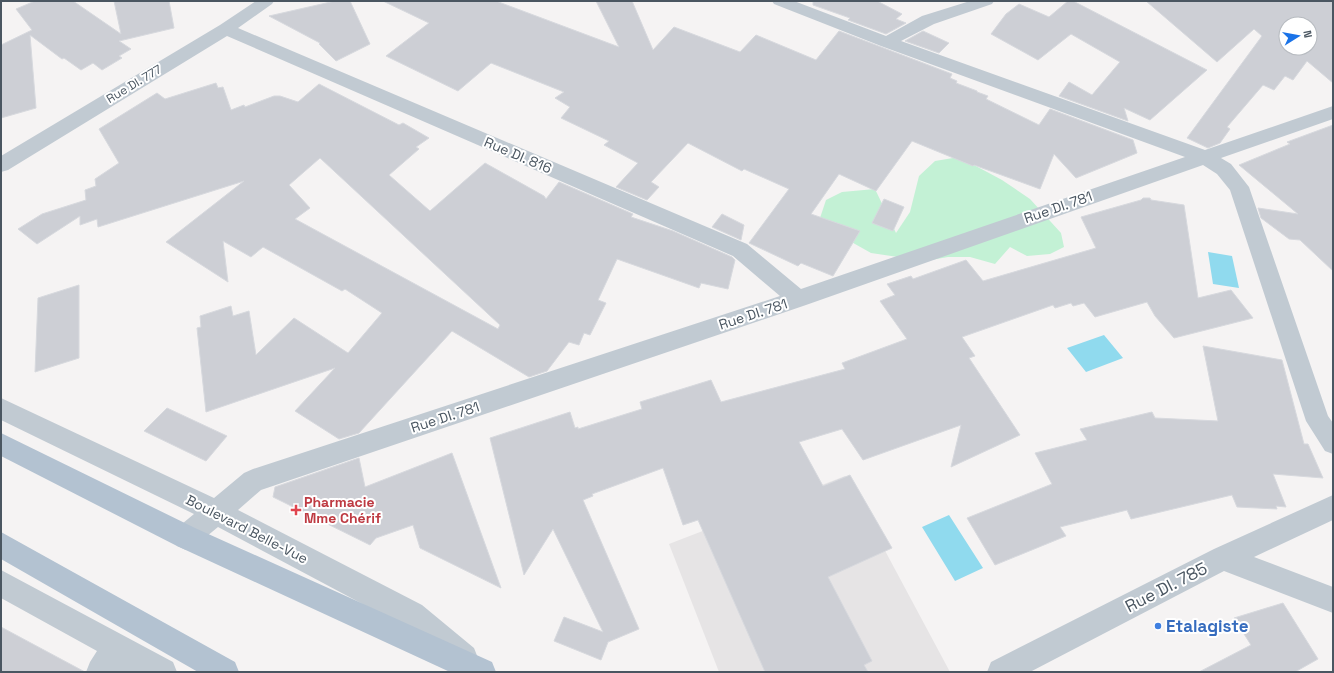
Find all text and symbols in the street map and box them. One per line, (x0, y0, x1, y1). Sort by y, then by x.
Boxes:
north arrow (1278, 16, 1318, 56)
text: N (1300, 29, 1315, 39)
street label: Rue DI. 777 (103, 61, 165, 107)
street label: Rue DI. 816 (481, 133, 555, 177)
street label: Rue DI. 781 (1021, 187, 1095, 227)
street label: Rue DI. 781 (716, 294, 790, 334)
street label: Rue DI. 781 (408, 397, 482, 437)
street label: Boulevard Belle-Vue (183, 490, 311, 568)
place label: Pharmacie Mme Chérif (304, 493, 381, 527)
marker: Pharmacie Mme Chérif (291, 505, 301, 515)
street label: Rue DI. 785 (1121, 557, 1211, 617)
place label: Etalagiste (1166, 615, 1249, 637)
marker: Etalagiste (1153, 621, 1163, 631)

